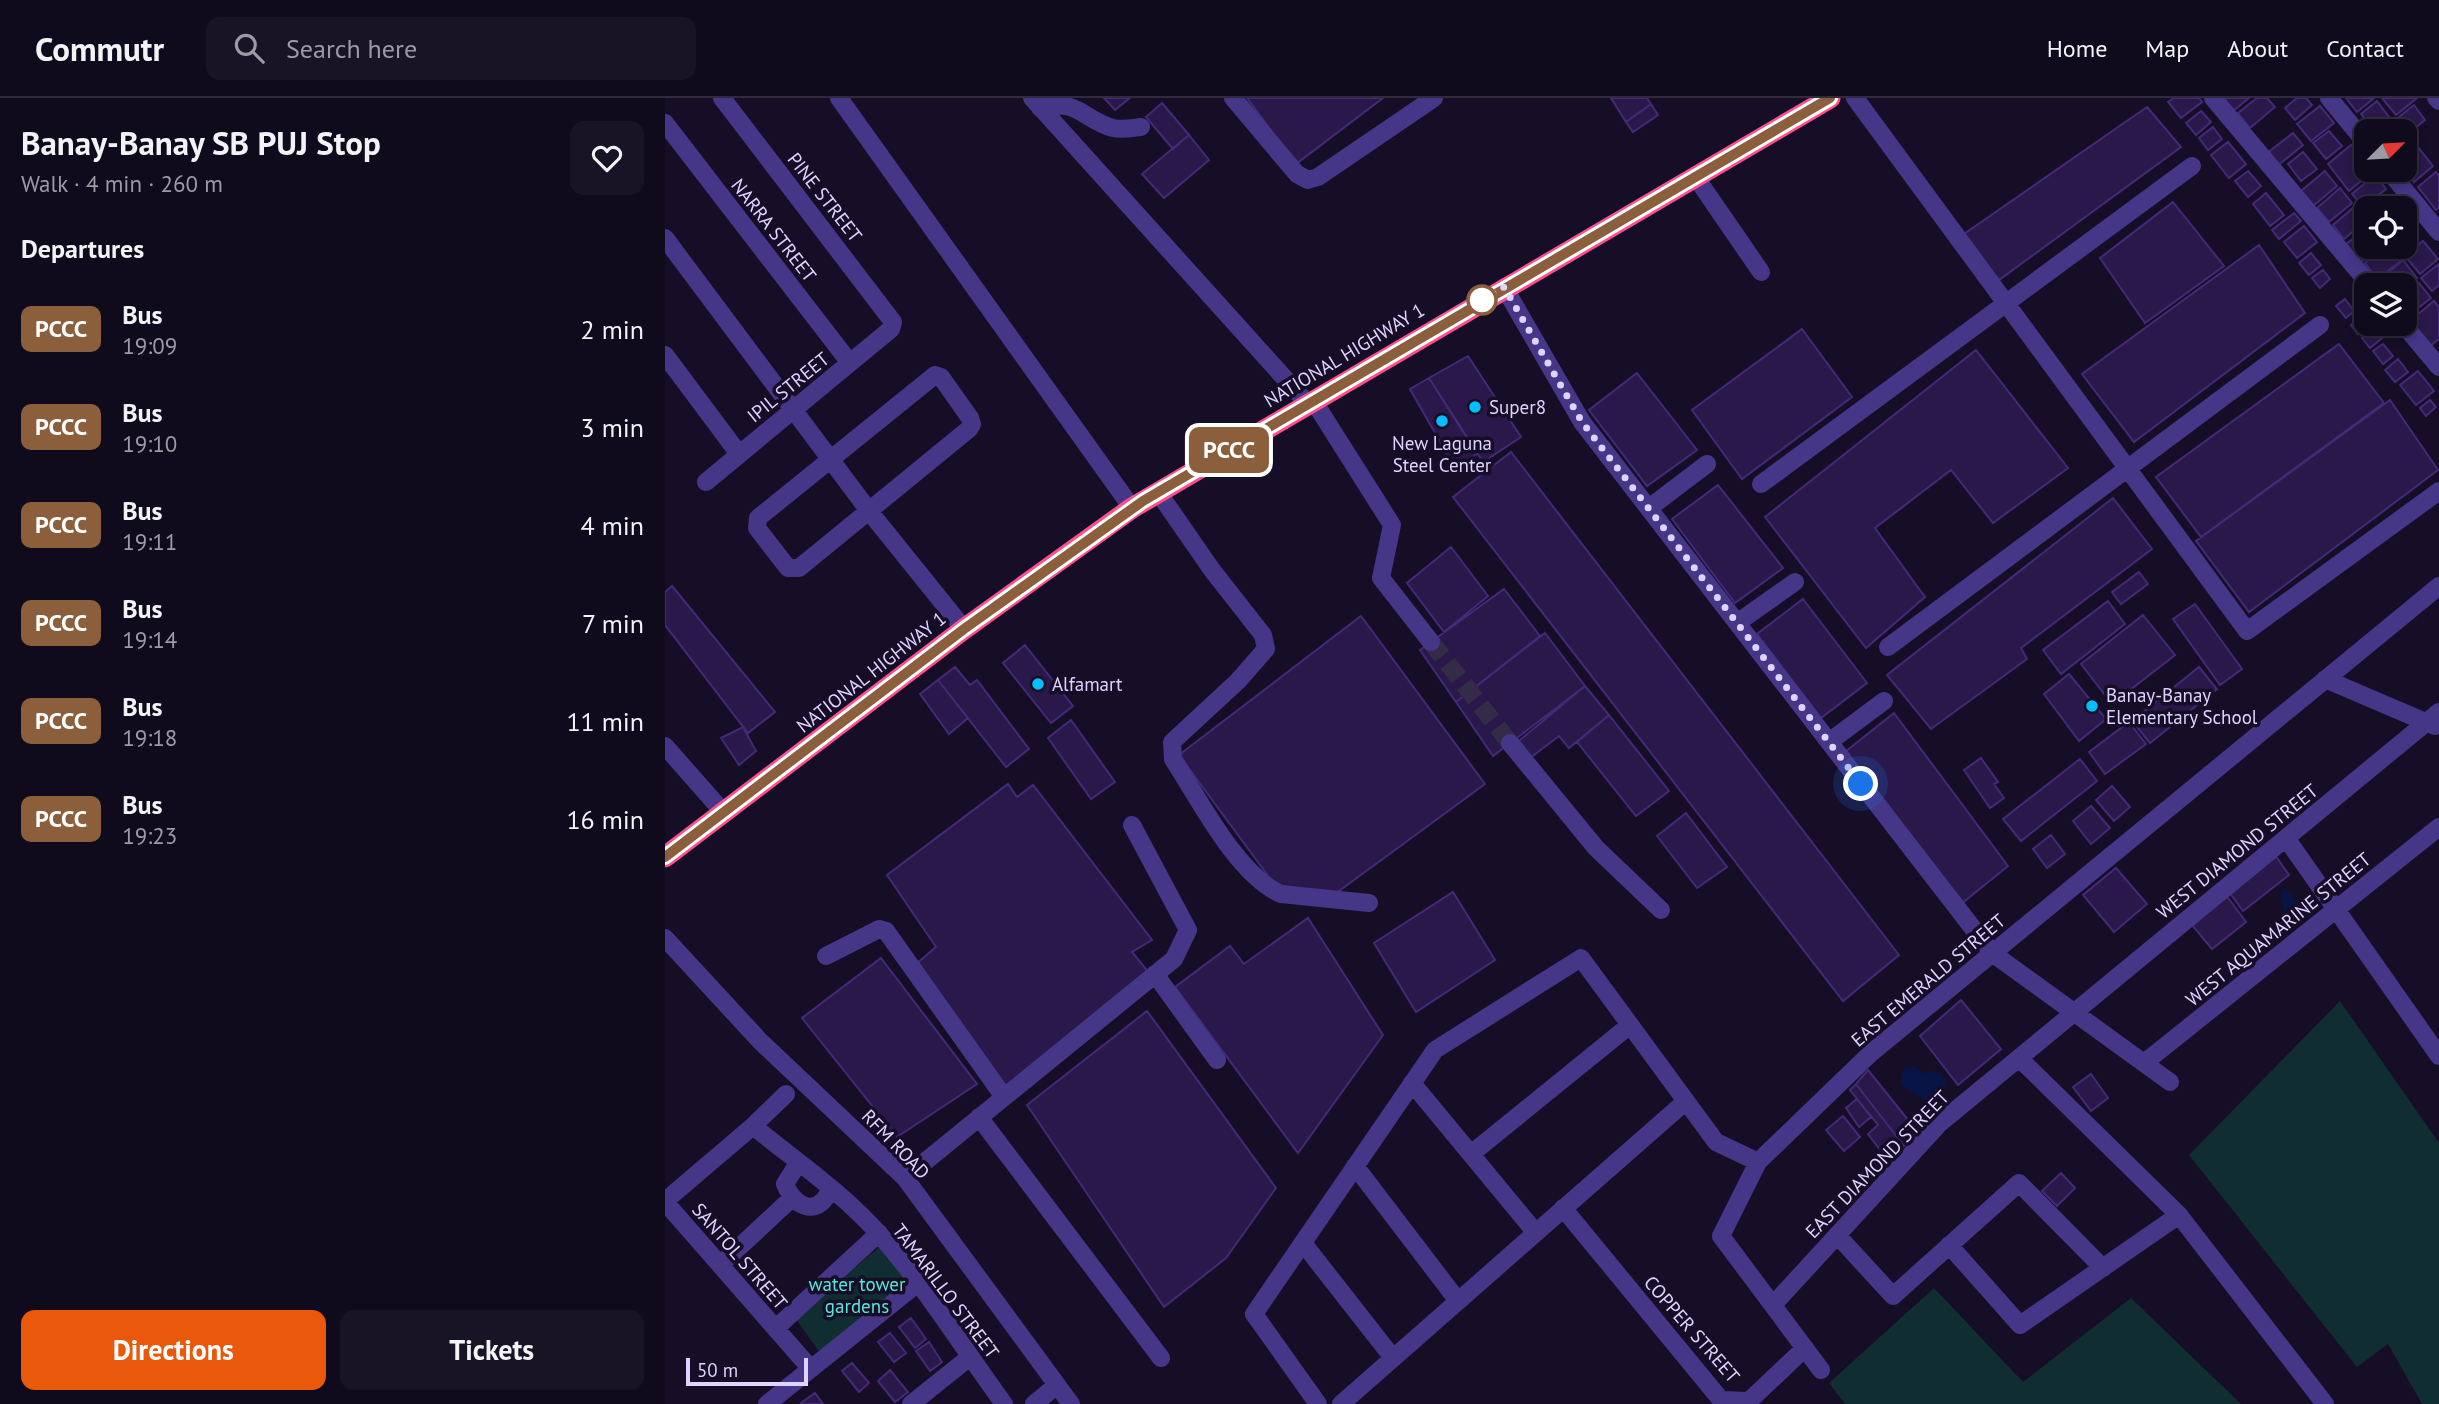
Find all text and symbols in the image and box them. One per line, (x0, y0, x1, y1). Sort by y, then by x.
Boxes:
search box (206, 17, 696, 80)
text: Commutr (35, 27, 164, 70)
icon: search (230, 29, 268, 67)
text: Search here (286, 32, 417, 65)
text: Home (2047, 33, 2107, 64)
text: Map (2145, 33, 2189, 64)
text: About (2227, 33, 2288, 64)
text: Contact (2326, 33, 2404, 64)
north arrow (2354, 119, 2417, 182)
map controls (2354, 119, 2417, 336)
text: Banay-Banay SB PUJ Stop (21, 121, 381, 164)
button: heart (570, 121, 644, 195)
street label: PINE STREET (783, 147, 868, 247)
text: Walk · 4 min · 260 m (21, 169, 223, 198)
street label: NARRA STREET (726, 174, 822, 287)
button: locate (2354, 196, 2417, 259)
text: Departures (21, 232, 144, 265)
button: layers (2354, 273, 2417, 336)
unlabelled marker (1467, 285, 1497, 315)
text: Bus (122, 298, 162, 331)
street label: NATIONAL HIGHWAY 1 (1259, 298, 1429, 412)
text: PCCC (35, 313, 87, 344)
text: 2 min (581, 313, 644, 346)
text: 19:09 (122, 331, 177, 360)
street label: IPIL STREET (742, 346, 834, 427)
place label: Super8 (1489, 395, 1546, 419)
text: Bus (122, 396, 162, 429)
marker: Super8 (1467, 399, 1483, 415)
text: PCCC (35, 411, 87, 442)
text: 3 min (581, 411, 644, 444)
marker: New Laguna Steel Center (1434, 413, 1450, 429)
line badge: PCCC (1180, 427, 1278, 473)
text: 19:10 (122, 429, 177, 458)
place label: New Laguna Steel Center (1392, 431, 1492, 477)
text: PCCC (1203, 434, 1255, 465)
text: Bus (122, 494, 162, 527)
text: PCCC (35, 509, 87, 540)
text: 4 min (581, 509, 644, 542)
text: 19:11 (122, 527, 177, 556)
text: Bus (122, 592, 162, 625)
street label: NATIONAL HIGHWAY 1 (792, 606, 950, 738)
text: PCCC (35, 607, 87, 638)
text: 7 min (582, 607, 644, 640)
text: 19:14 (122, 625, 177, 654)
place label: Alfamart (1052, 672, 1123, 696)
marker: Alfamart (1030, 676, 1046, 692)
place label: Banay-Banay Elementary School (2106, 683, 2258, 729)
text: Bus (122, 690, 162, 723)
marker: Banay-Banay Elementary School (2084, 698, 2100, 714)
text: PCCC (35, 705, 87, 736)
text: 11 min (566, 705, 644, 738)
text: 19:18 (122, 723, 177, 752)
your location (1843, 766, 1878, 801)
street label: WEST DIAMOND STREET (2151, 778, 2323, 924)
text: Bus (122, 788, 162, 821)
text: PCCC (35, 803, 87, 834)
text: 16 min (566, 803, 644, 836)
text: 19:23 (122, 821, 177, 850)
street label: WEST AQUAMARINE STREET (2181, 847, 2376, 1011)
street label: EAST EMERALD STREET (1846, 908, 2010, 1051)
street label: EAST DIAMOND STREET (1800, 1085, 1954, 1243)
street label: RFM ROAD (857, 1104, 935, 1184)
street label: SANTOL STREET (687, 1198, 793, 1315)
street label: TAMARILLO STREET (887, 1219, 1005, 1364)
street label: COPPER STREET (1639, 1271, 1745, 1388)
park label: water tower gardens (809, 1272, 906, 1318)
button: Directions (21, 1310, 326, 1390)
button: Tickets (340, 1310, 644, 1390)
scale bar (686, 1355, 809, 1387)
text: 50 m (697, 1358, 738, 1382)

